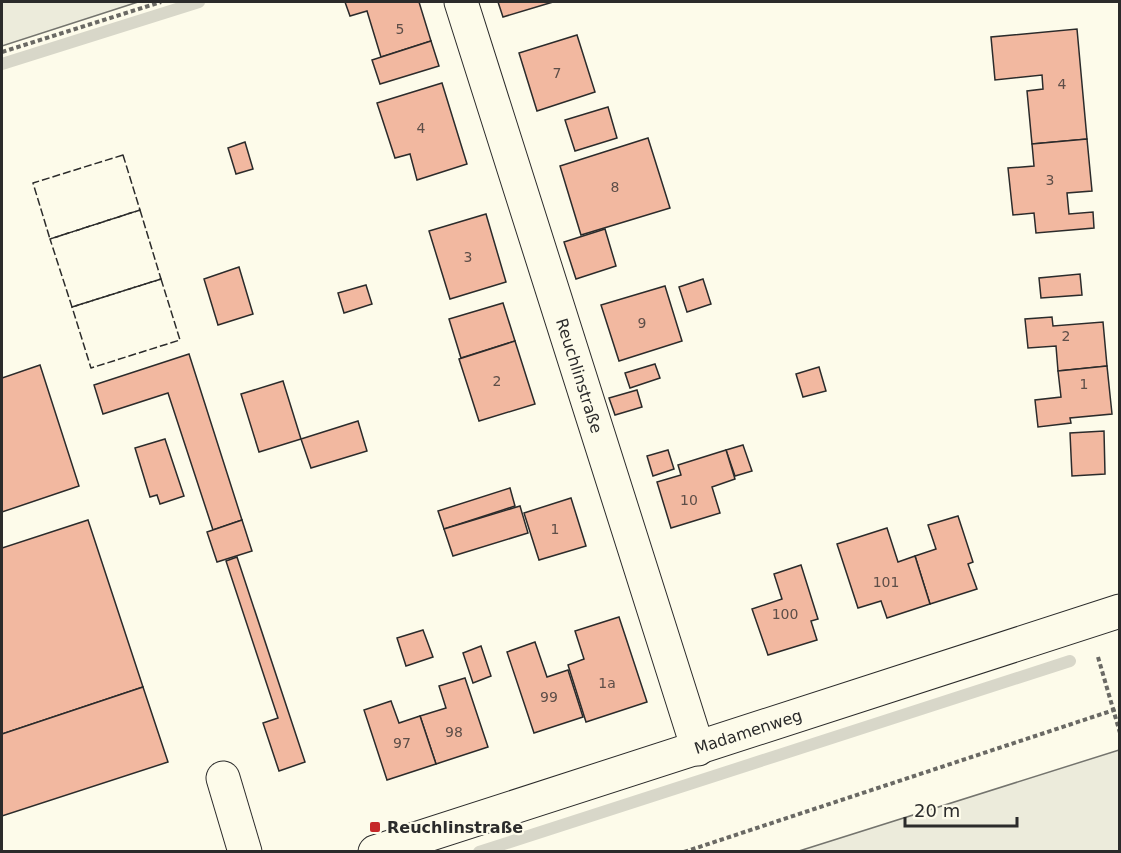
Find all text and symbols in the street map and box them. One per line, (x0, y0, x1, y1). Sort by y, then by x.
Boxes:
house number: 5 (396, 21, 404, 37)
house number: 7 (553, 65, 561, 81)
house number: 4 (1058, 76, 1067, 92)
house number: 4 (417, 120, 426, 136)
house number: 3 (1046, 172, 1054, 188)
house number: 8 (611, 179, 619, 195)
house number: 3 (464, 249, 472, 265)
house number: 9 (638, 315, 646, 331)
street label: Reuchlinstraße (552, 316, 606, 436)
house number: 2 (1062, 328, 1070, 344)
house number: 2 (493, 373, 501, 389)
house number: 1 (1080, 376, 1088, 392)
house number: 10 (680, 492, 698, 508)
house number: 1 (551, 521, 559, 537)
house number: 101 (873, 574, 899, 590)
house number: 100 (772, 606, 798, 622)
house number: 1a (598, 675, 616, 691)
house number: 99 (540, 689, 558, 705)
street label: Madamenweg (692, 706, 804, 758)
house number: 98 (445, 724, 463, 740)
house number: 97 (393, 735, 411, 751)
scale bar (905, 790, 1018, 828)
text: 20 m (914, 800, 960, 821)
place label: Reuchlinstraße (387, 818, 523, 837)
marker: Reuchlinstraße (368, 820, 382, 834)

